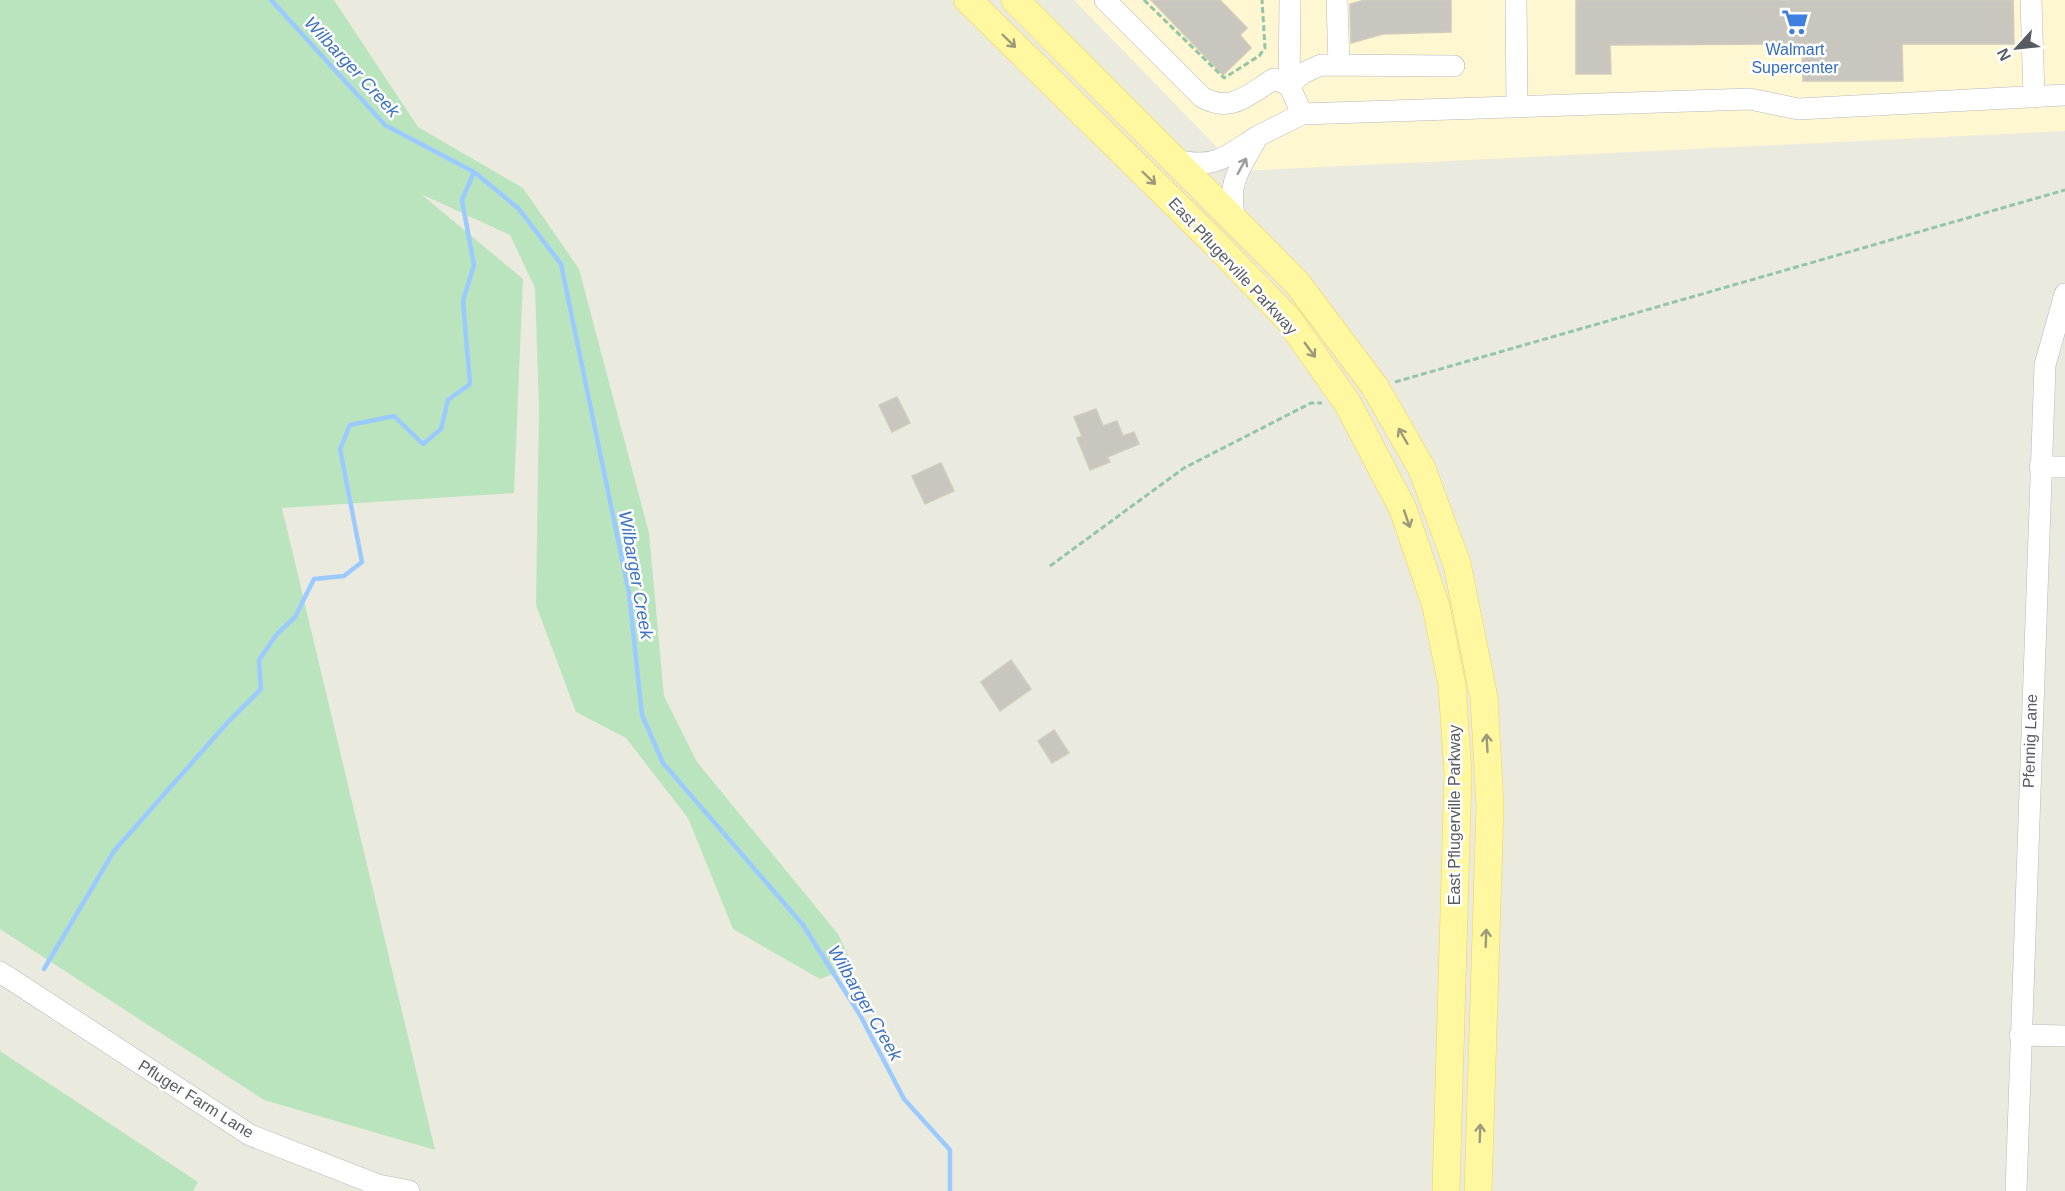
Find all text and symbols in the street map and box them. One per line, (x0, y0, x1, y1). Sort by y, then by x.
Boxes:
supermarket icon: Walmart Supercenter (1780, 7, 1810, 37)
water label: Wilbarger Creek (300, 13, 404, 122)
north arrow (1987, 18, 2047, 78)
one-way arrow (1002, 34, 1017, 48)
place label: Walmart Supercenter (1751, 41, 1839, 76)
text: N (1994, 46, 2014, 64)
one-way arrow (1237, 158, 1248, 176)
one-way arrow (1141, 170, 1156, 185)
street label: East Pflugerville Parkway (1165, 194, 1301, 338)
one-way arrow (1304, 342, 1316, 358)
one-way arrow (1397, 428, 1409, 445)
water label: Wilbarger Creek (615, 509, 657, 642)
one-way arrow (1402, 509, 1413, 528)
street label: Pfennig Lane (2020, 693, 2040, 788)
street label: East Pflugerville Parkway (1446, 725, 1463, 905)
one-way arrow (1481, 733, 1492, 753)
one-way arrow (1480, 928, 1492, 948)
water label: Wilbarger Creek (824, 942, 907, 1065)
street label: Pfluger Farm Lane (135, 1057, 257, 1141)
one-way arrow (1475, 1123, 1486, 1143)

